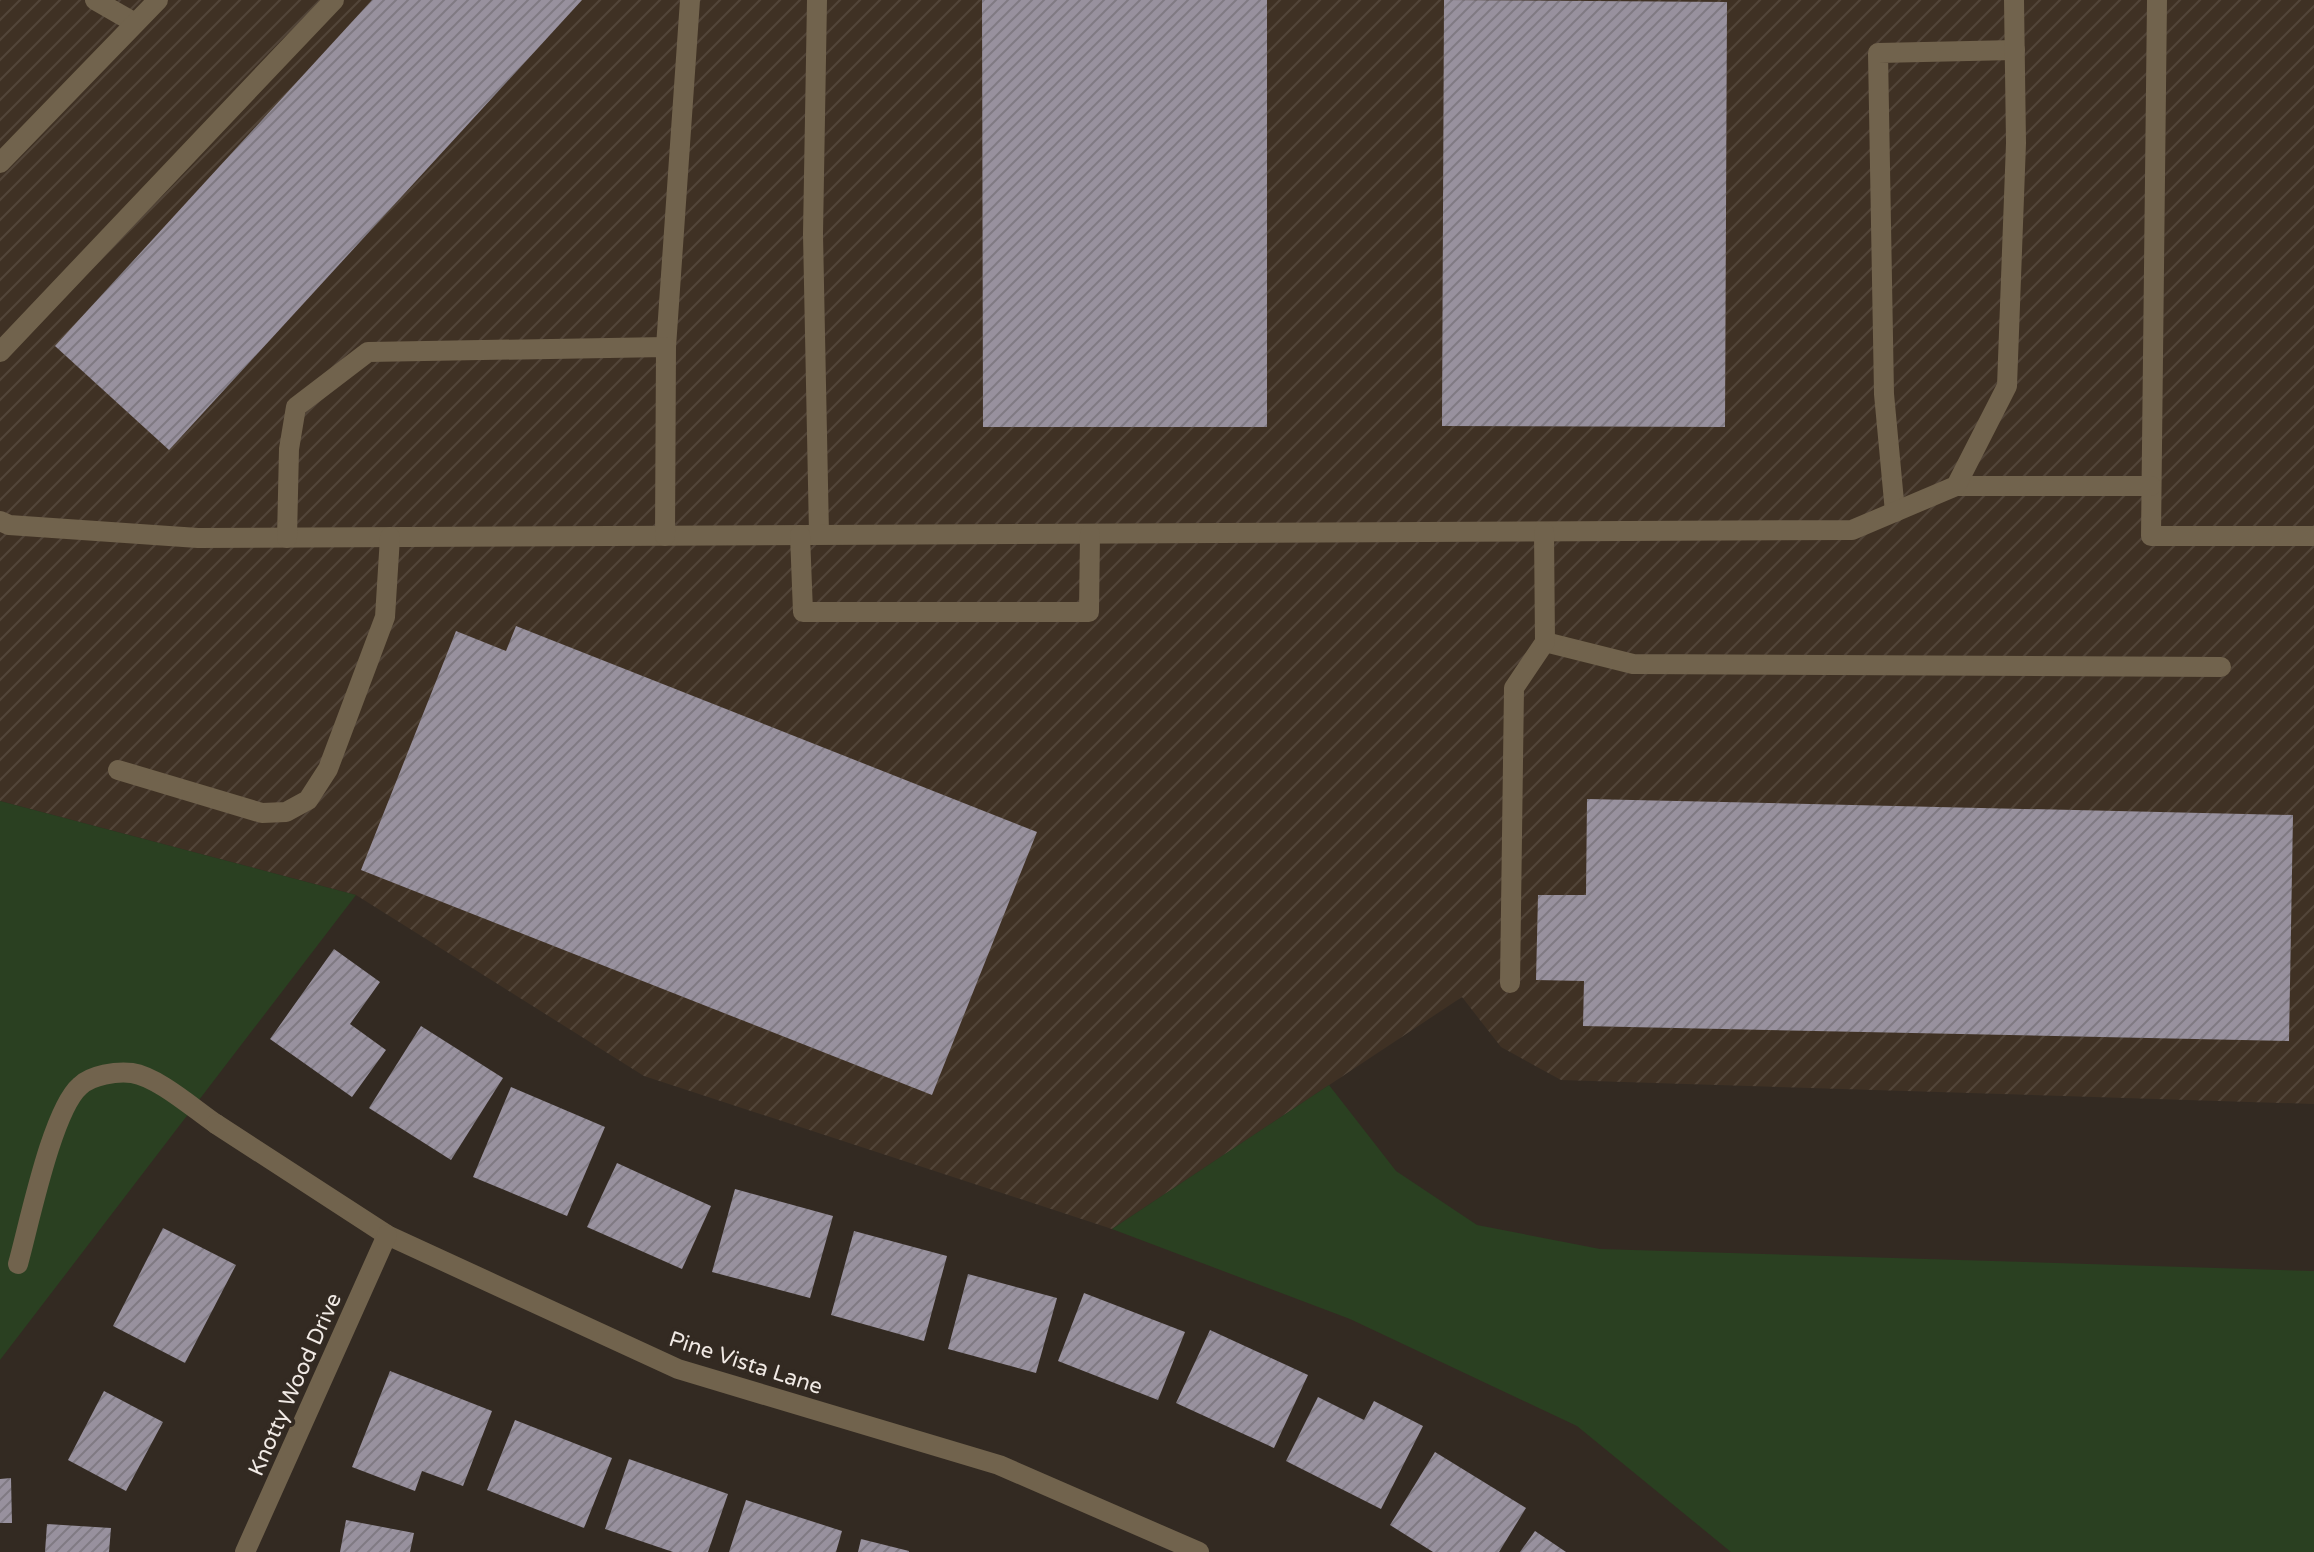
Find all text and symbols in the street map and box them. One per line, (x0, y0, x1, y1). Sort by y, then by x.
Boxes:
street label: Knotty Wood Drive (243, 1289, 347, 1480)
street label: Pine Vista Lane (666, 1326, 826, 1400)

